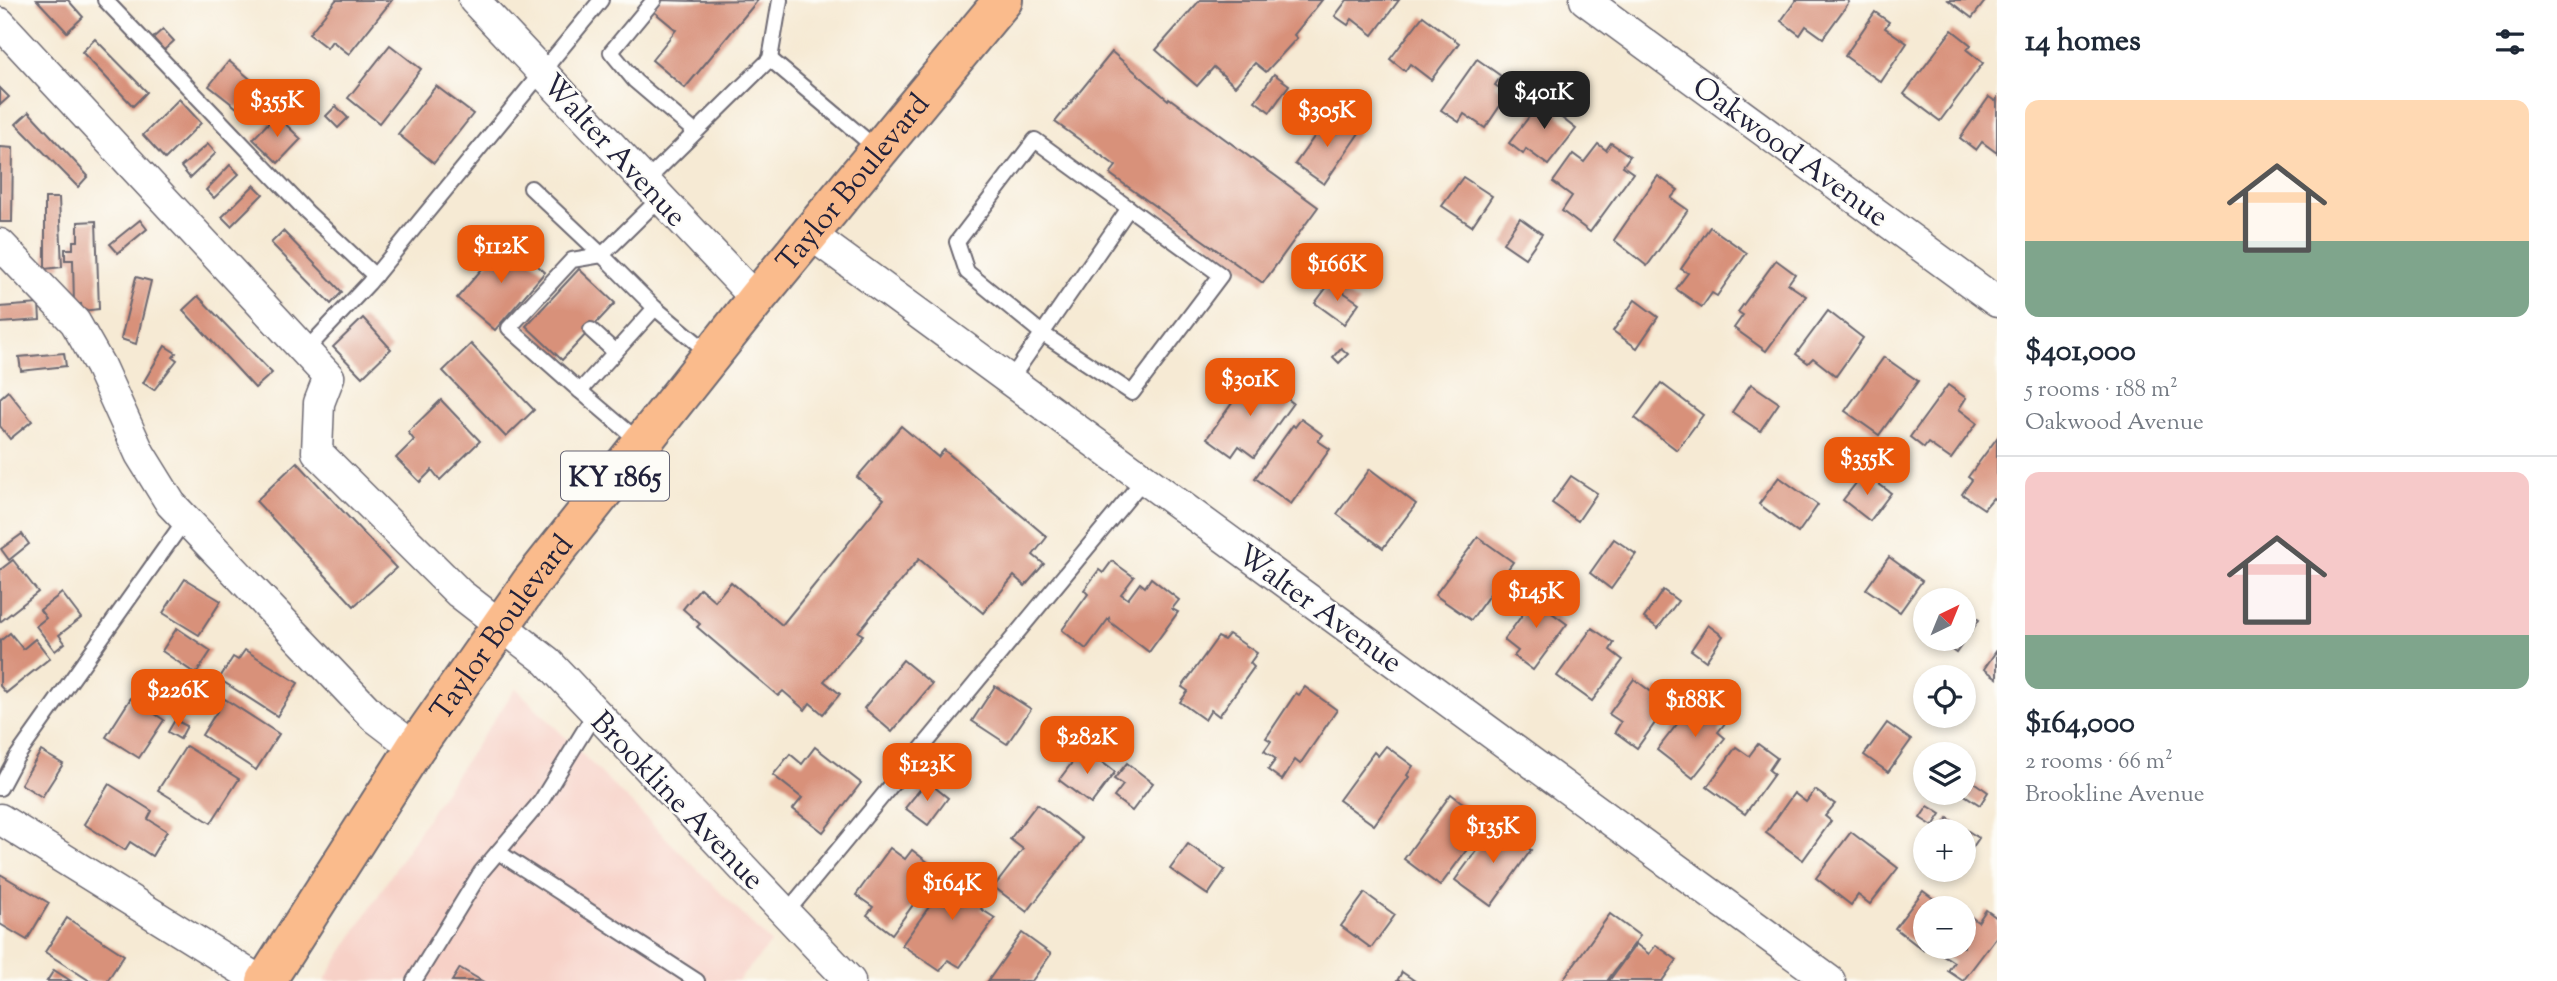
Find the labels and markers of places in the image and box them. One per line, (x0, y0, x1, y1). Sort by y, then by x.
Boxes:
pin: $401K (1495, 72, 1593, 131)
pin: $355K (228, 80, 326, 139)
pin: $305K (1278, 90, 1376, 149)
pin: $112K (452, 226, 550, 285)
pin: $166K (1288, 244, 1386, 303)
pin: $301K (1201, 358, 1299, 418)
pin: $355K (1818, 438, 1916, 497)
pin: $145K (1487, 570, 1585, 630)
pin: $226K (129, 670, 227, 729)
pin: $188K (1646, 680, 1744, 739)
pin: $282K (1038, 716, 1136, 776)
pin: $123K (878, 744, 976, 803)
pin: $135K (1444, 806, 1542, 865)
pin: $164K (903, 862, 1001, 922)

